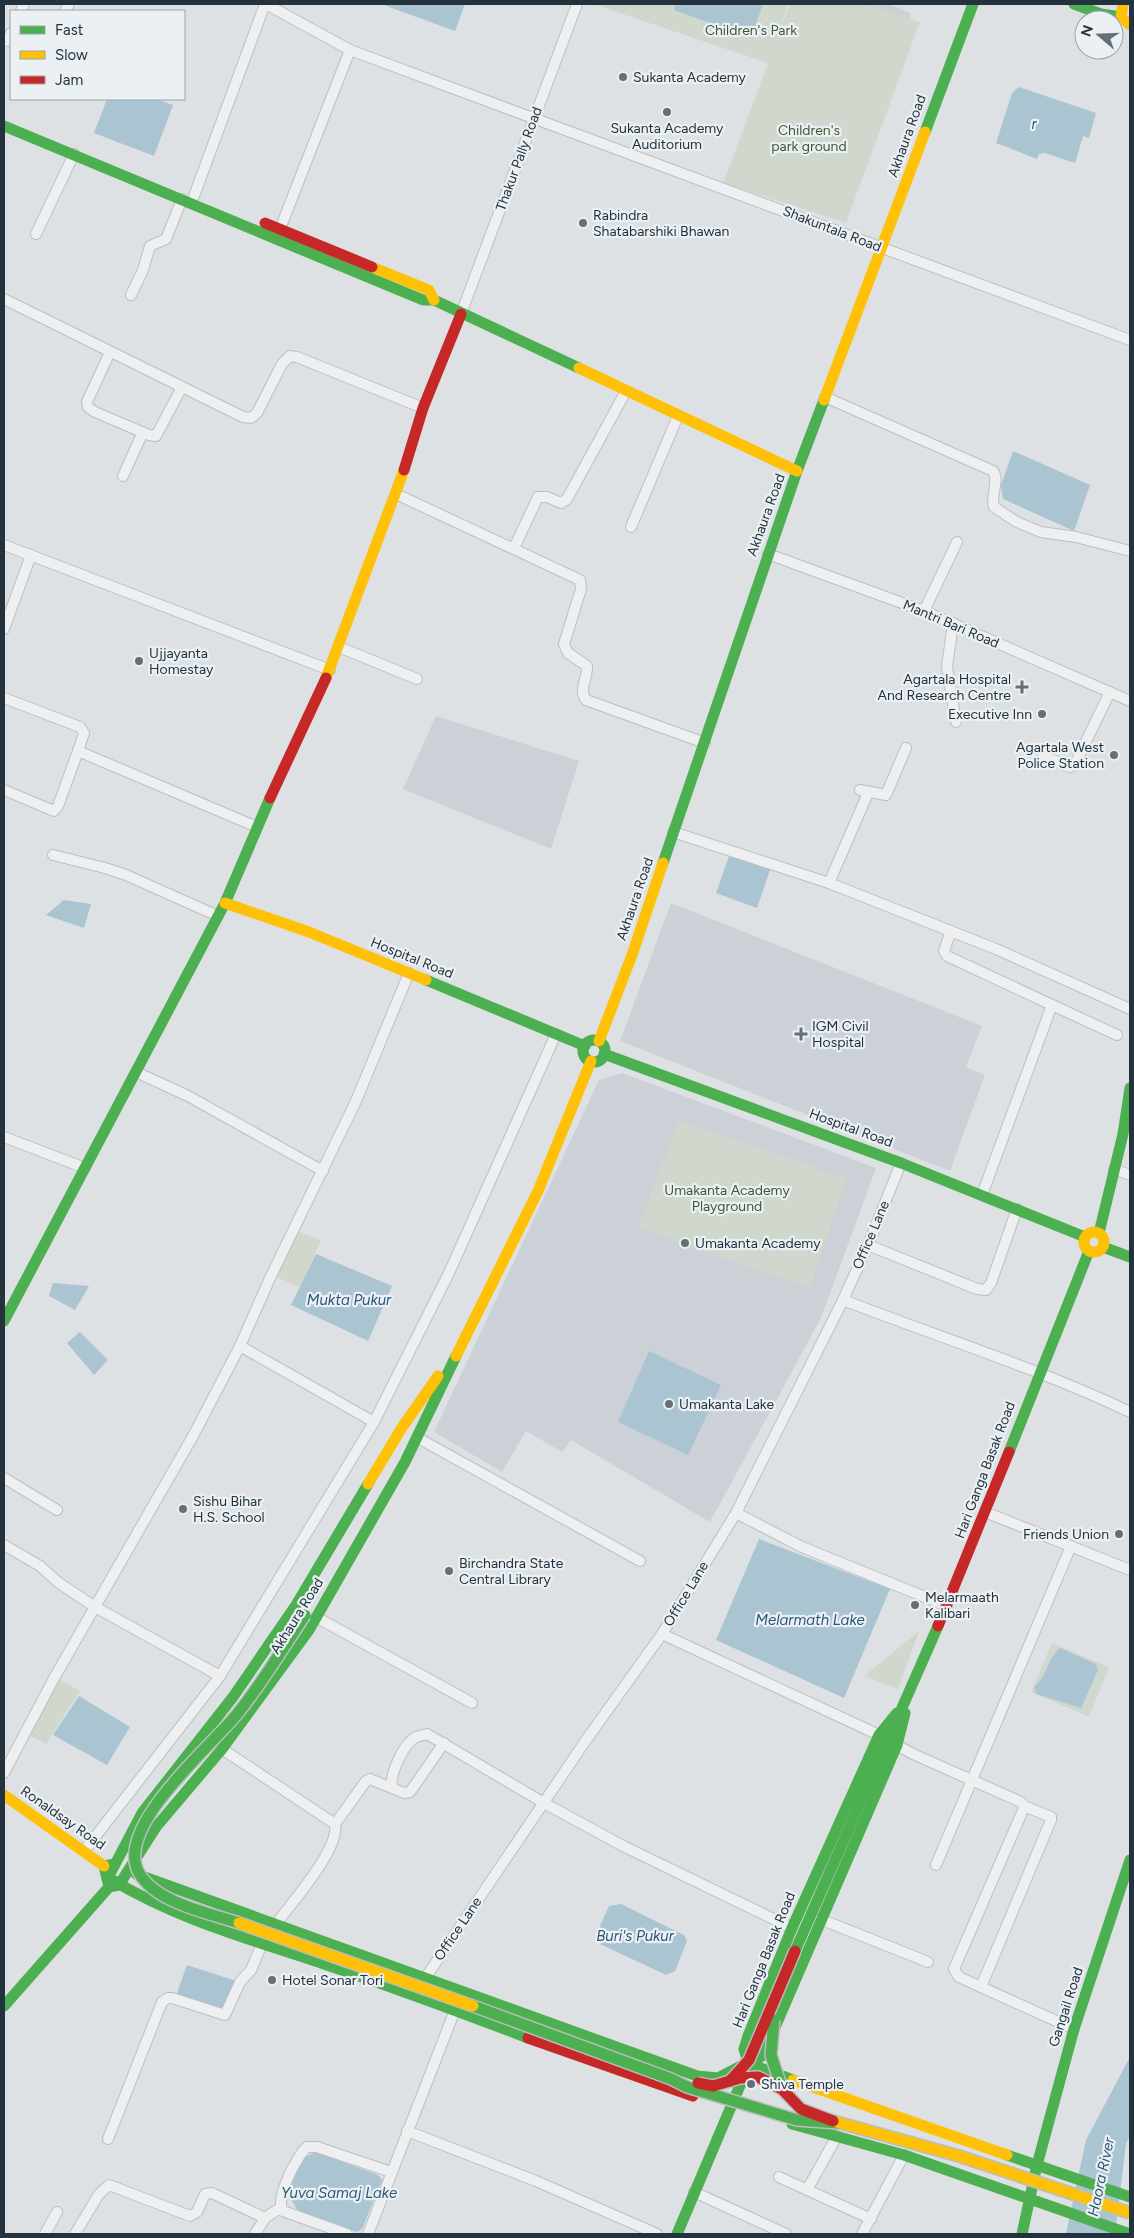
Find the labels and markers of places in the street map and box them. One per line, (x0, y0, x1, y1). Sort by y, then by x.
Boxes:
place label: Sukanta Academy (633, 69, 747, 86)
marker: Sukanta Academy (617, 71, 629, 83)
marker: Sukanta Academy Auditorium (661, 106, 673, 118)
place label: Sukanta Academy Auditorium (611, 120, 724, 153)
place label: Rabindra Shatabarshiki Bhawan (593, 207, 729, 240)
marker: Rabindra Shatabarshiki Bhawan (577, 217, 589, 229)
place label: Ujjayanta Homestay (149, 645, 214, 678)
marker: Ujjayanta Homestay (133, 655, 145, 667)
place label: Agartala Hospital And Research Centre (878, 671, 1011, 704)
marker: Agartala Hospital And Research Centre (1015, 680, 1029, 694)
place label: Executive Inn (948, 706, 1032, 723)
marker: Executive Inn (1036, 708, 1048, 720)
place label: Agartala West Police Station (1016, 739, 1104, 772)
marker: Agartala West Police Station (1108, 749, 1120, 761)
place label: IGM Civil Hospital (812, 1018, 869, 1051)
marker: IGM Civil Hospital (794, 1027, 808, 1041)
place label: Umakanta Academy (695, 1235, 821, 1252)
marker: Umakanta Academy (679, 1237, 691, 1249)
place label: Umakanta Lake (679, 1396, 774, 1413)
marker: Umakanta Lake (663, 1398, 675, 1410)
place label: Sishu Bihar H.S. School (193, 1493, 265, 1526)
marker: Sishu Bihar H.S. School (177, 1503, 189, 1515)
place label: Friends Union (1023, 1526, 1109, 1543)
marker: Friends Union (1113, 1528, 1125, 1540)
place label: Birchandra State Central Library (459, 1555, 564, 1588)
marker: Birchandra State Central Library (443, 1565, 455, 1577)
place label: Melarmaath Kalibari (925, 1589, 999, 1622)
marker: Melarmaath Kalibari (909, 1599, 921, 1611)
place label: Hotel Sonar Tori (282, 1972, 383, 1989)
marker: Hotel Sonar Tori (266, 1974, 278, 1986)
place label: Shiva Temple (761, 2076, 844, 2093)
marker: Shiva Temple (745, 2078, 757, 2090)

